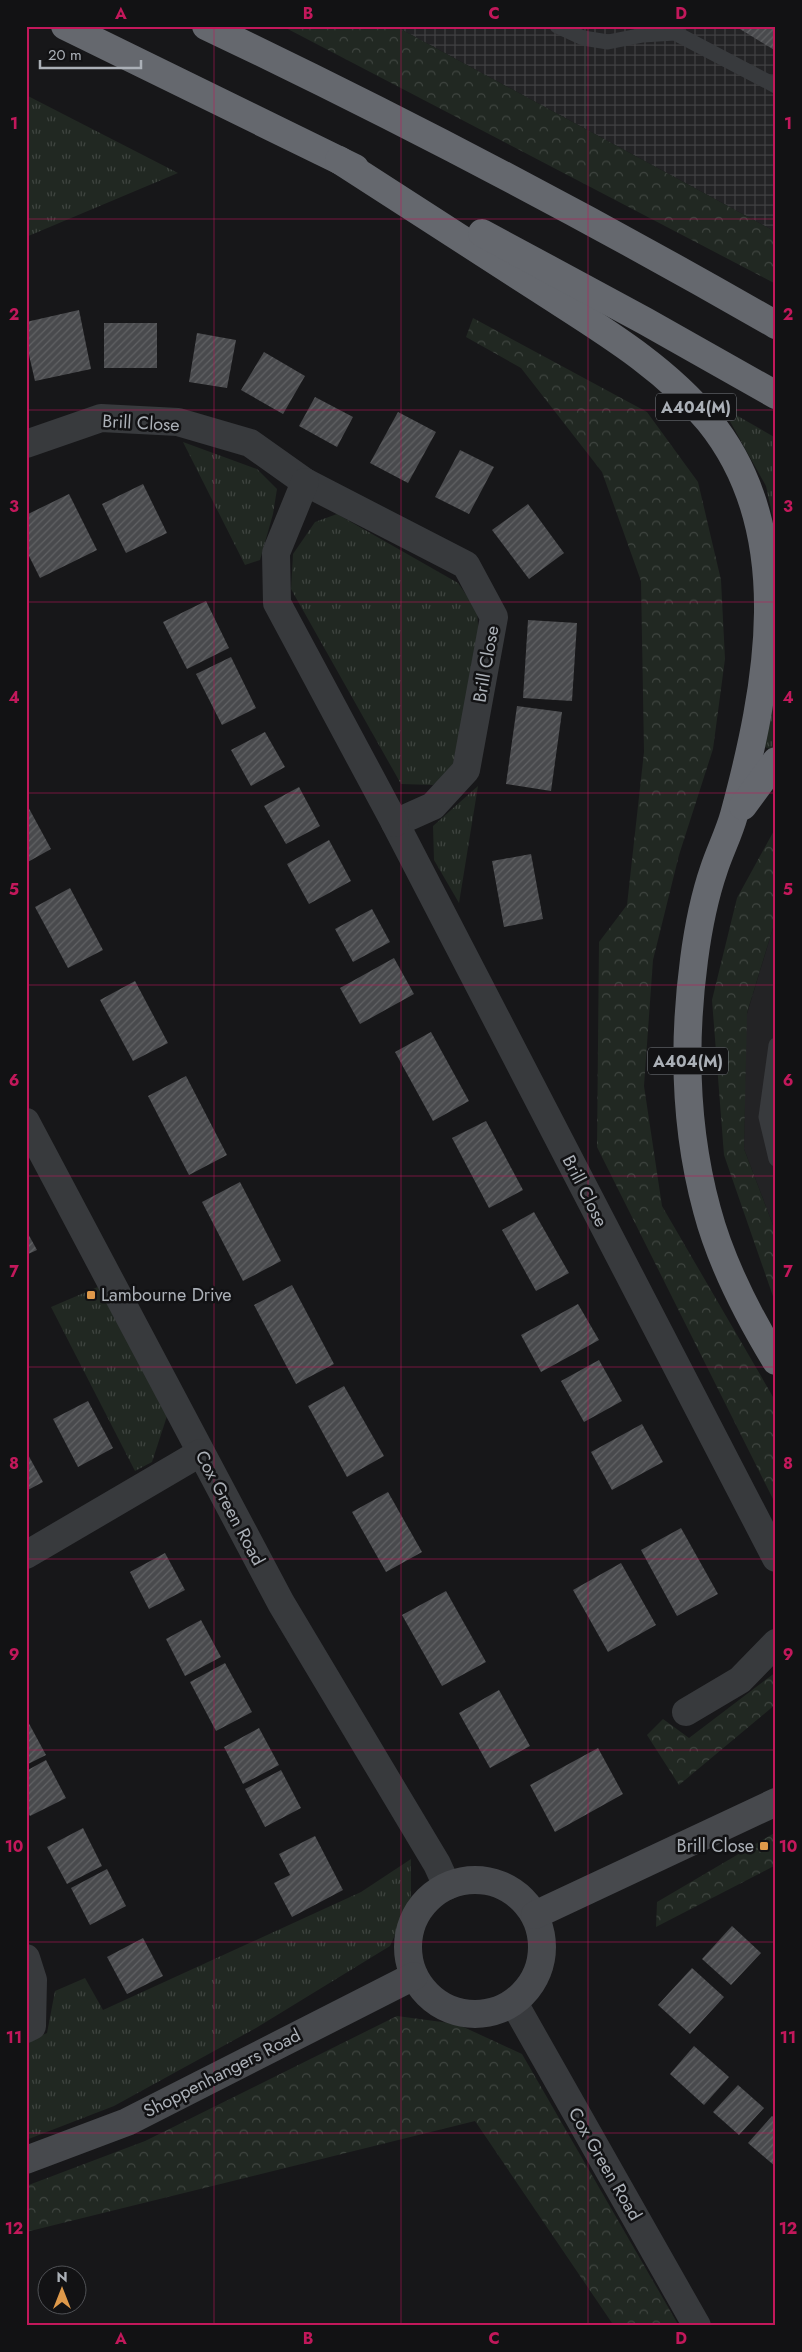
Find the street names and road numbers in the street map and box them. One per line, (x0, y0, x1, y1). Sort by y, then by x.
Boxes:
road number: A404(M) (656, 394, 736, 421)
street label: Brill Close (102, 408, 180, 438)
street label: Brill Close (466, 624, 506, 704)
road number: A404(M) (648, 1048, 728, 1074)
street label: Brill Close (556, 1151, 614, 1231)
street label: Cox Green Road (189, 1446, 271, 1570)
street label: Shoppenhangers Road (139, 2022, 305, 2124)
street label: Cox Green Road (562, 2103, 648, 2225)

